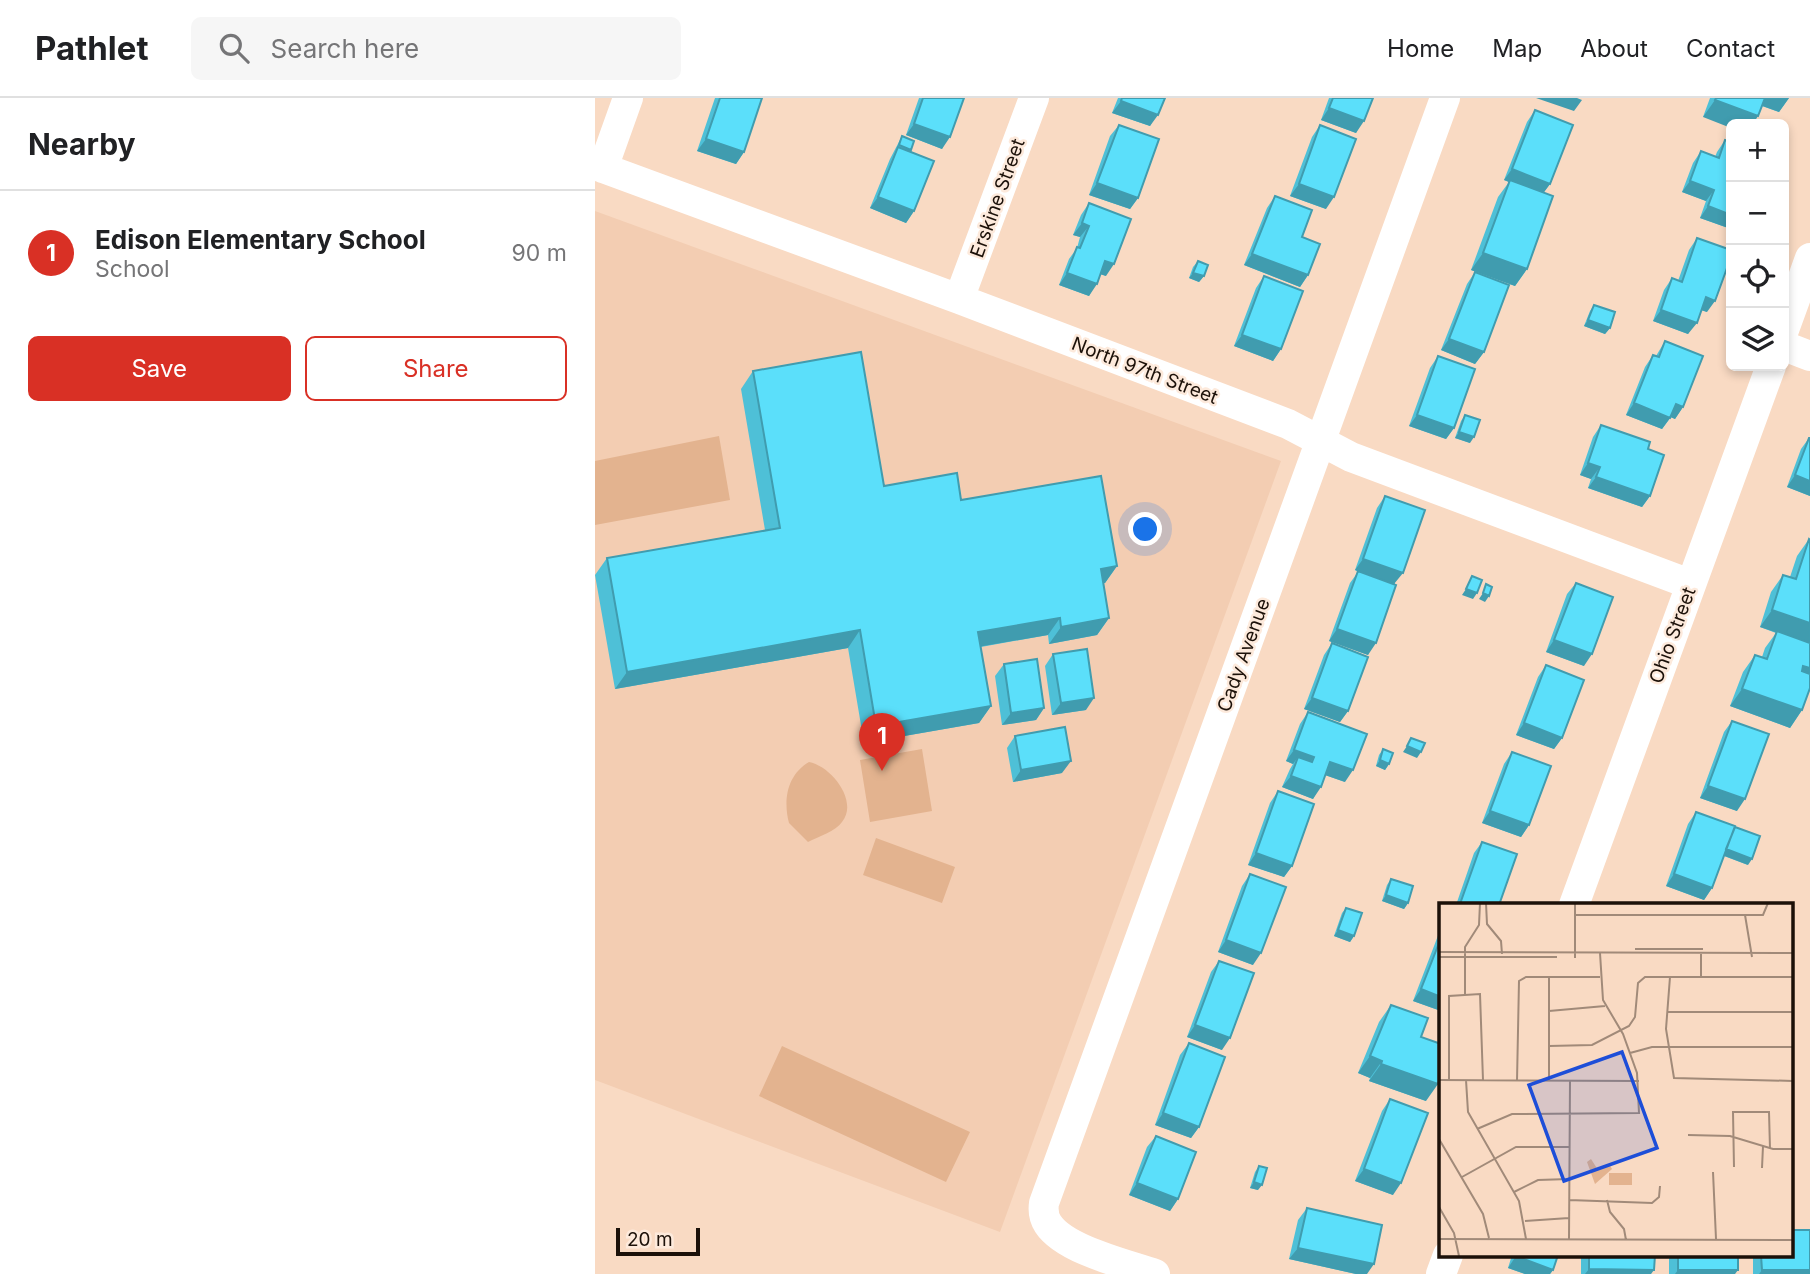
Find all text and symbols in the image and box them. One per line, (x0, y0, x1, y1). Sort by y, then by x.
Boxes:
search box (191, 17, 681, 80)
text: Pathlet (35, 28, 149, 68)
icon: search (215, 29, 253, 67)
text: Search here (271, 33, 419, 64)
text: Home (1387, 34, 1454, 63)
text: Map (1492, 34, 1542, 63)
text: About (1580, 34, 1648, 63)
text: Contact (1686, 34, 1775, 63)
map controls (1726, 119, 1789, 371)
button: + (1726, 119, 1789, 182)
text: Nearby (28, 126, 136, 162)
street label: Erskine Street (965, 136, 1030, 261)
button: − (1726, 182, 1789, 245)
text: Edison Elementary School (95, 224, 426, 255)
text: 1 (46, 239, 56, 267)
text: 90 m (512, 239, 567, 267)
button: locate (1726, 245, 1789, 308)
text: School (95, 255, 170, 283)
button: layers (1726, 308, 1789, 371)
street label: North 97th Street (1069, 332, 1221, 409)
button: Save (28, 336, 291, 401)
button: Share (305, 336, 567, 401)
your location (1128, 512, 1162, 546)
street label: Ohio Street (1644, 584, 1701, 686)
street label: Cady Avenue (1212, 595, 1275, 715)
pin: 1 (859, 713, 905, 771)
inset map (1439, 903, 1793, 1256)
scale bar (616, 1225, 700, 1257)
text: 20 m (627, 1228, 673, 1251)

